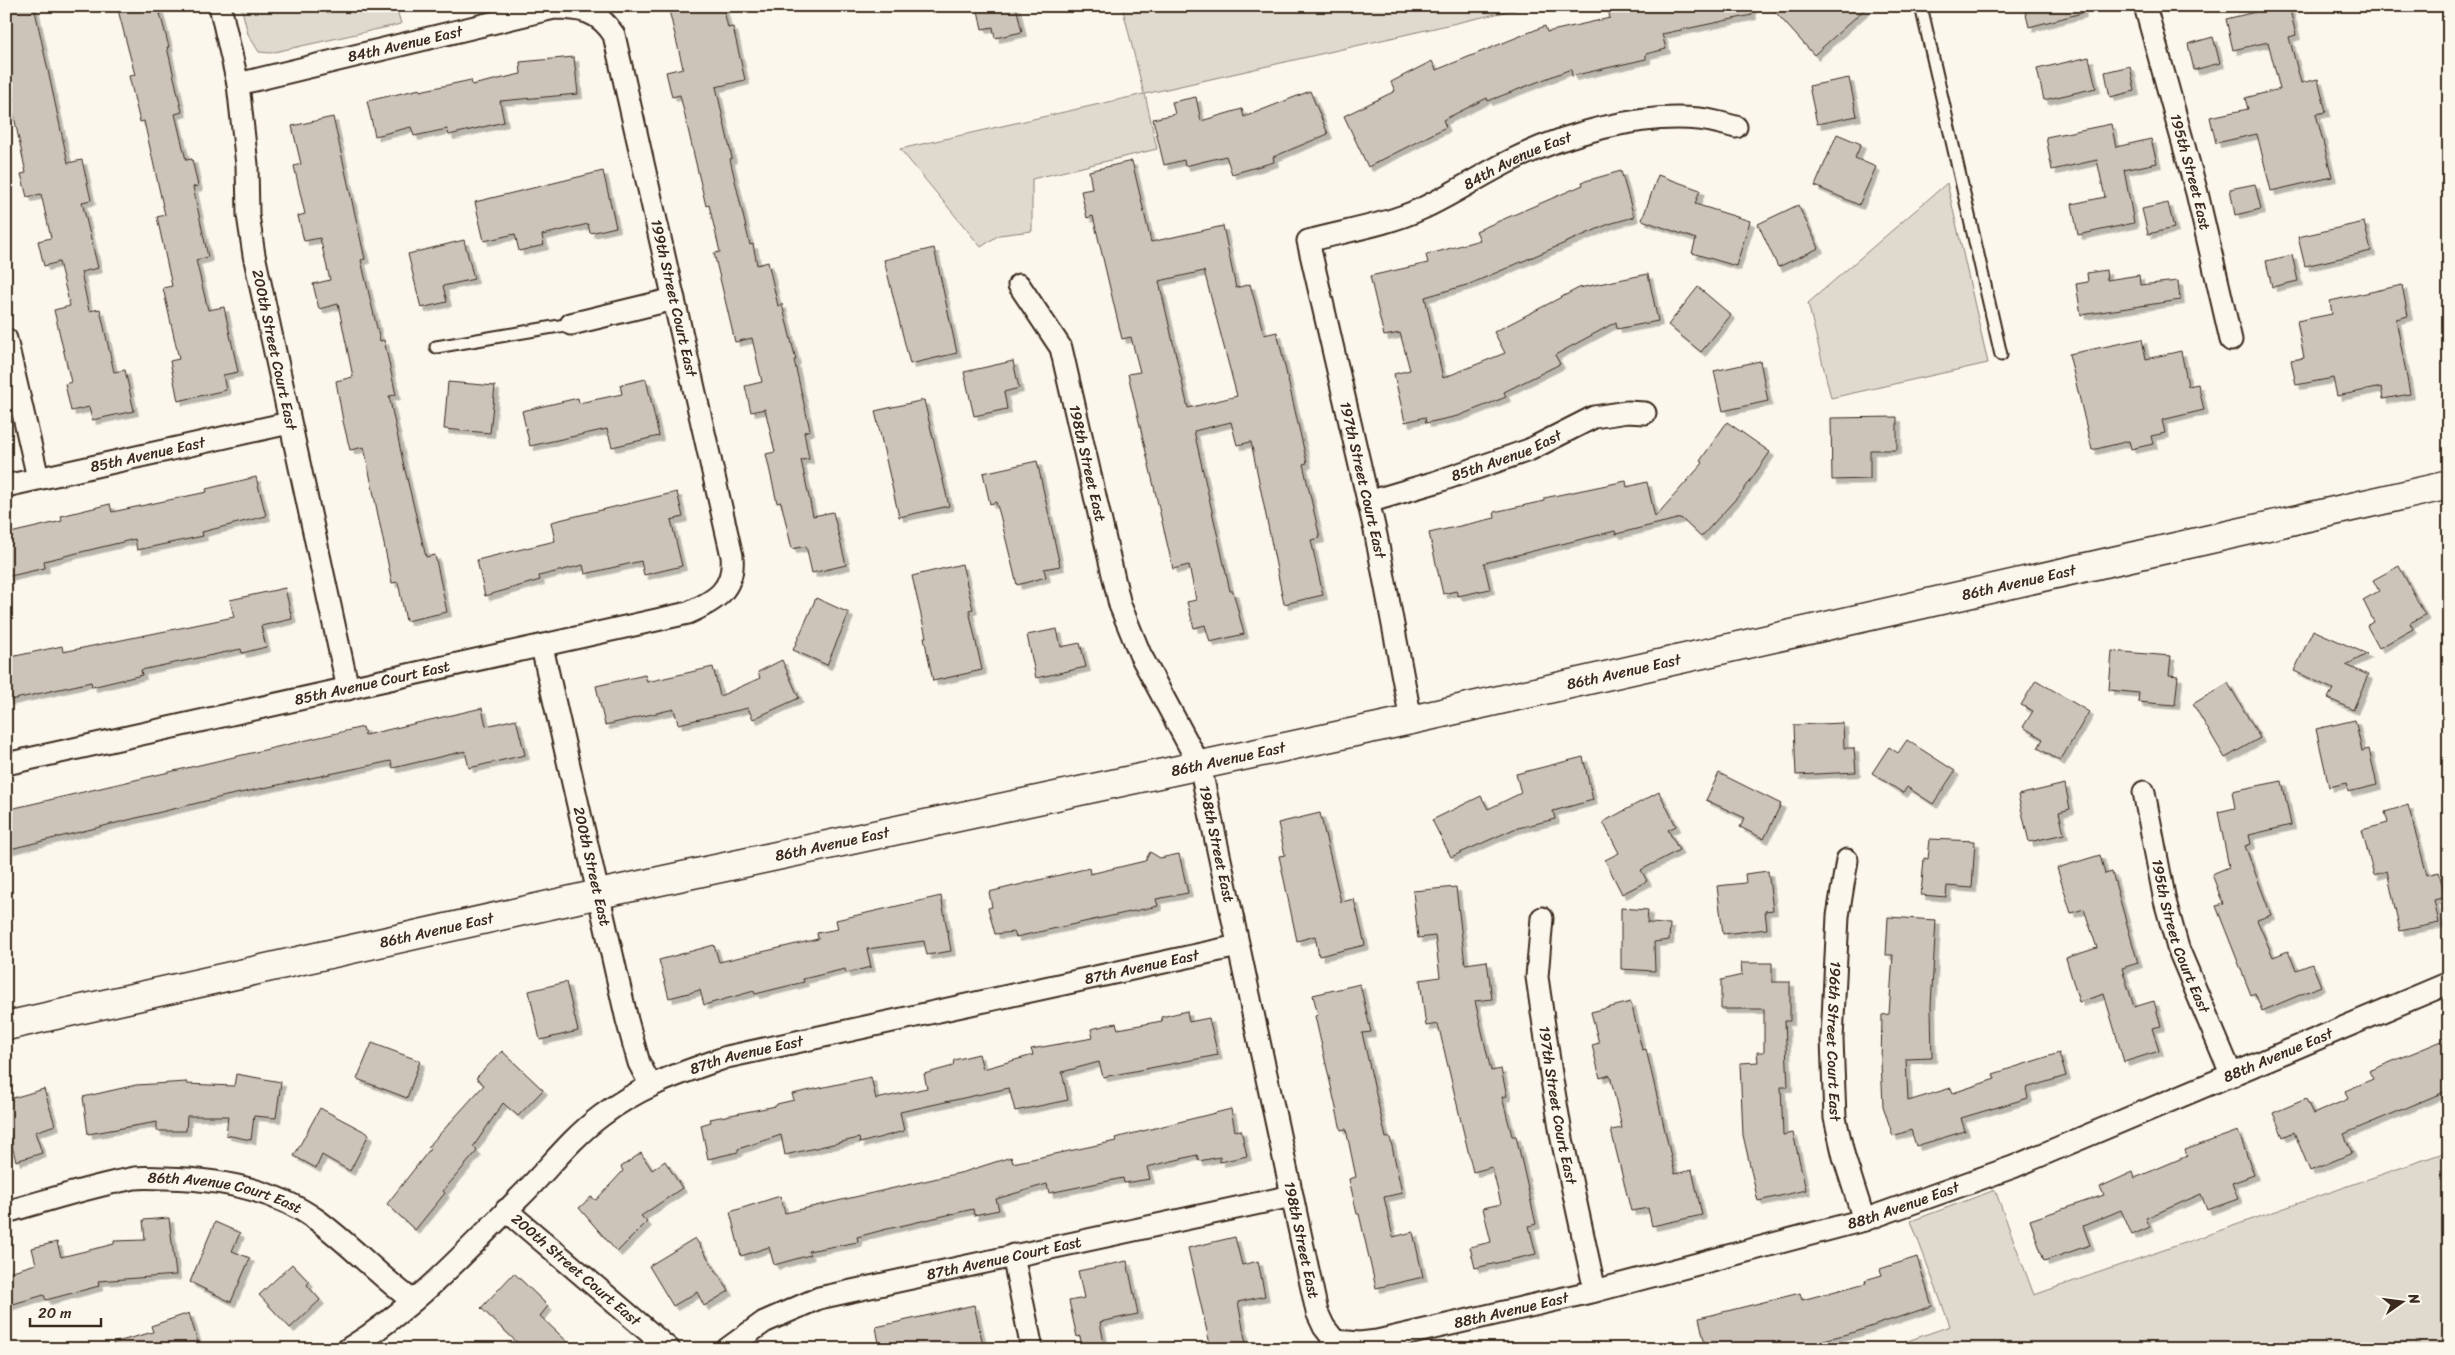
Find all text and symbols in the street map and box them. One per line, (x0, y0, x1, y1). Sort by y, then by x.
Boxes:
street label: 84th Avenue East (345, 18, 466, 70)
street label: 195th Street East (2163, 111, 2218, 233)
street label: 84th Avenue East (1458, 124, 1576, 197)
street label: 199th Street Court East (643, 217, 705, 380)
street label: 200th Street Court East (244, 267, 305, 434)
street label: 197th Street Court East (1332, 399, 1394, 562)
street label: 198th Street East (1061, 402, 1114, 525)
street label: 85th Avenue East (1447, 422, 1567, 489)
street label: 85th Avenue East (88, 429, 208, 480)
street label: 86th Avenue East (1959, 557, 2079, 608)
street label: 86th Avenue East (1564, 646, 1684, 697)
street label: 85th Avenue Court East (292, 653, 453, 713)
street label: 86th Avenue East (1168, 734, 1289, 784)
street label: 198th Street East (1191, 783, 1242, 905)
street label: 200th Street East (566, 804, 618, 929)
street label: 86th Avenue East (772, 819, 893, 869)
street label: 195th Street Court East (2144, 857, 2217, 1018)
street label: 86th Avenue East (377, 905, 497, 956)
street label: 87th Avenue East (1082, 942, 1202, 992)
street label: 196th Street Court East (1819, 960, 1849, 1125)
street label: 88th Avenue East (2219, 1020, 2338, 1090)
street label: 197th Street Court East (1531, 1024, 1585, 1188)
street label: 87th Avenue East (686, 1028, 807, 1082)
street label: 86th Avenue Court East (147, 1165, 307, 1221)
street label: 88th Avenue East (1844, 1174, 1964, 1237)
street label: 198th Street East (1276, 1179, 1327, 1301)
street label: 200th Street Court East (505, 1207, 647, 1333)
street label: 87th Avenue Court East (924, 1229, 1084, 1287)
north arrow (2378, 1278, 2428, 1328)
street label: 88th Avenue East (1451, 1284, 1572, 1336)
text: N (2401, 1290, 2428, 1307)
scale bar (30, 1295, 101, 1327)
text: 20 m (38, 1300, 72, 1326)

